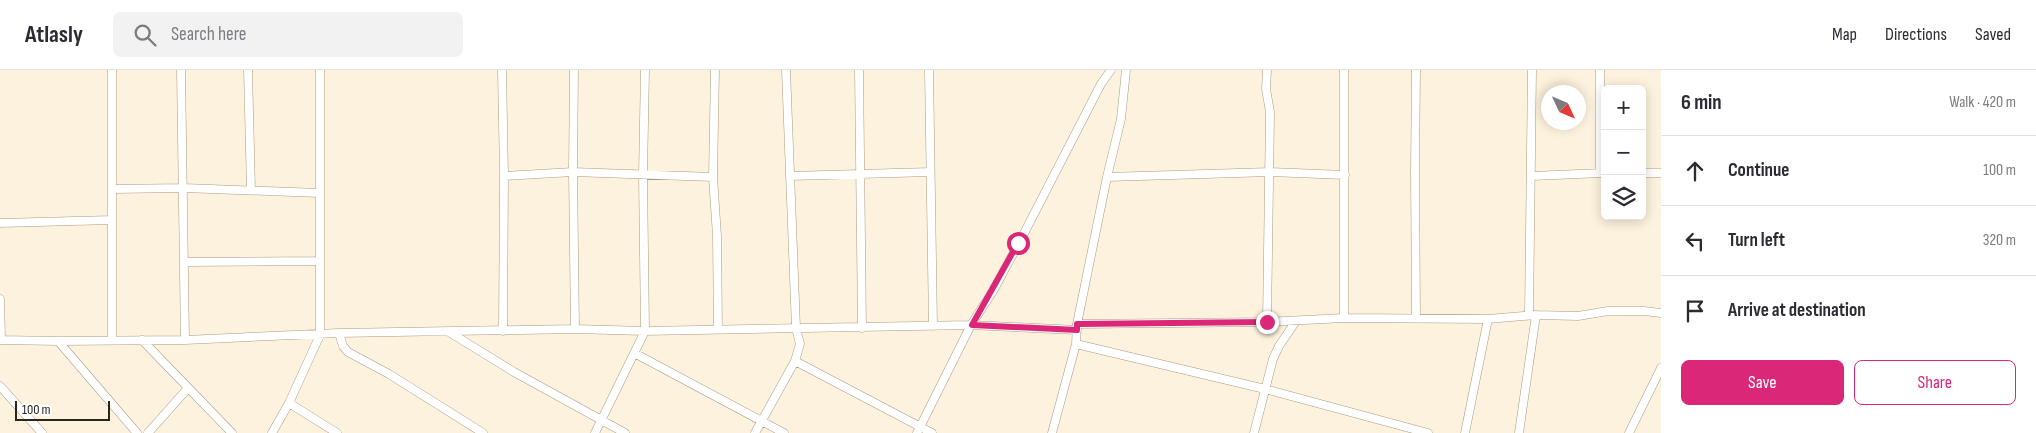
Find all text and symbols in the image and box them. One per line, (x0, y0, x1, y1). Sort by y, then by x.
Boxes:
search box (113, 12, 463, 57)
text: Atlasly (25, 20, 83, 49)
icon: search (131, 21, 159, 49)
text: Search here (171, 23, 246, 46)
text: Map (1832, 24, 1857, 45)
text: Directions (1885, 24, 1947, 45)
text: Saved (1975, 24, 2011, 45)
north arrow (1541, 85, 1586, 130)
map controls (1601, 85, 1646, 220)
button: + (1601, 85, 1646, 130)
text: 6 min (1681, 90, 1722, 115)
text: Walk · 420 m (1949, 93, 2016, 112)
button: − (1601, 130, 1646, 175)
icon: ahead (1681, 157, 1709, 185)
text: Continue (1728, 159, 1789, 182)
text: 100 m (1983, 161, 2016, 180)
button: layers (1601, 175, 1646, 220)
icon: left (1681, 227, 1709, 255)
text: Turn left (1728, 229, 1785, 252)
text: 320 m (1983, 231, 2016, 250)
route start (1007, 232, 1030, 255)
icon: arrive (1681, 297, 1709, 325)
text: Arrive at destination (1728, 299, 1866, 322)
route end (1256, 311, 1279, 334)
button: Save (1681, 360, 1844, 405)
button: Share (1854, 360, 2016, 405)
scale bar (15, 398, 110, 421)
text: 100 m (22, 401, 51, 418)

